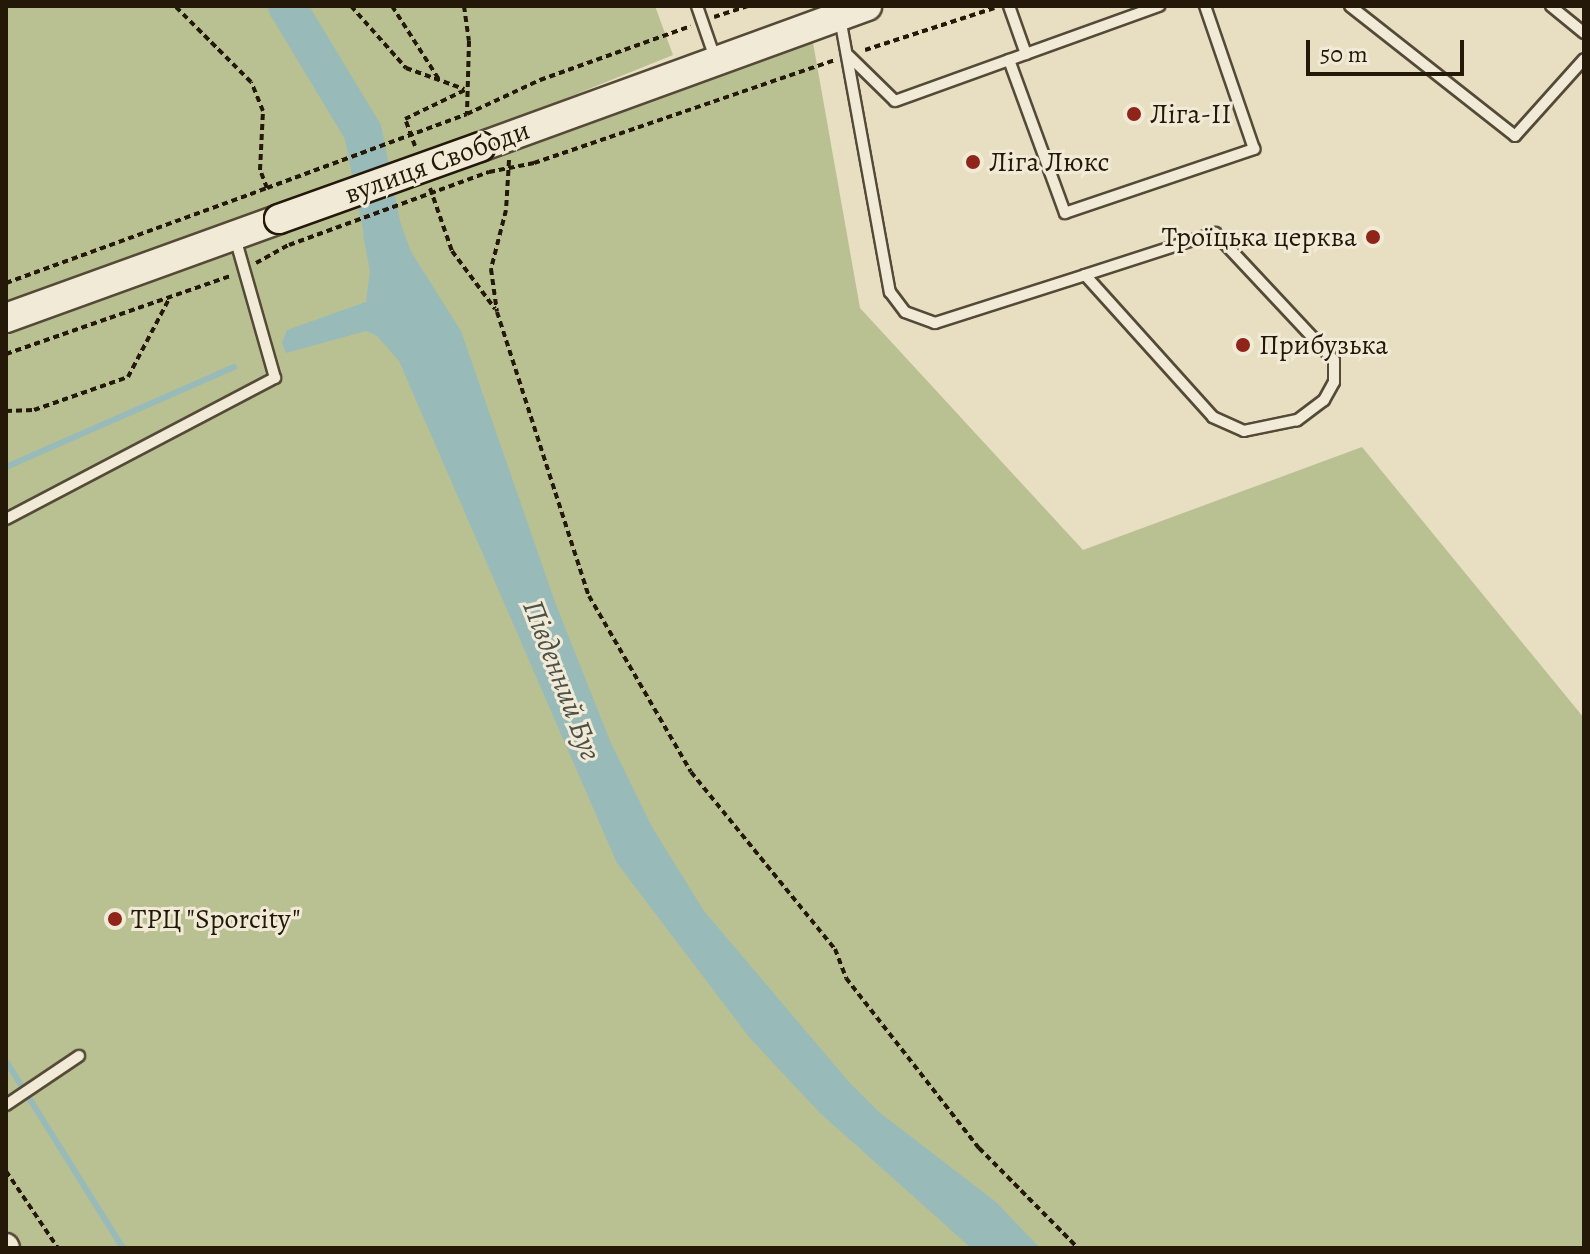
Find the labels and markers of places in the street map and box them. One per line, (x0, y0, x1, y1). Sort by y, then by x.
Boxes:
place label: Ліга-II (1150, 97, 1231, 131)
marker: Ліга-II (1125, 105, 1143, 123)
place label: Ліга Люкс (989, 145, 1110, 179)
marker: Ліга Люкс (964, 153, 982, 171)
place label: Троїцька церква (1162, 220, 1357, 254)
marker: Троїцька церква (1364, 228, 1382, 246)
place label: Прибузька (1259, 328, 1388, 362)
marker: Прибузька (1234, 336, 1252, 354)
place label: ТРЦ "Sporcity" (131, 902, 301, 936)
marker: ТРЦ "Sporcity" (106, 910, 124, 928)

